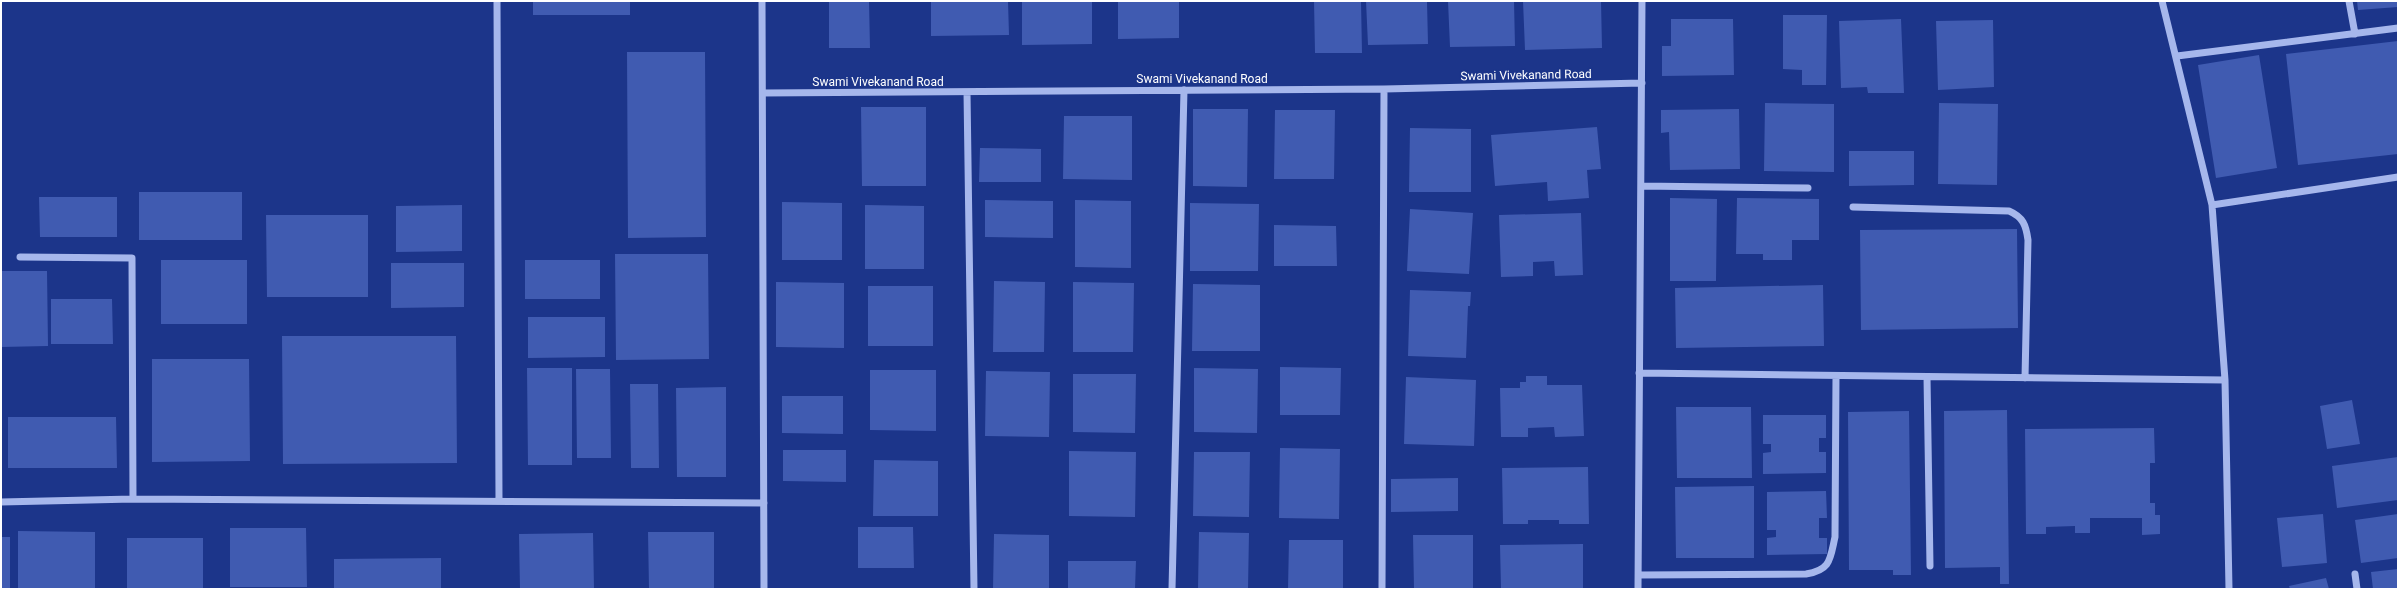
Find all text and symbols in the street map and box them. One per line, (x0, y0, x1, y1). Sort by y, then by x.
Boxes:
street label: Swami Vivekanand Road (1460, 67, 1592, 83)
street label: Swami Vivekanand Road (1136, 72, 1268, 86)
street label: Swami Vivekanand Road (812, 75, 944, 89)

